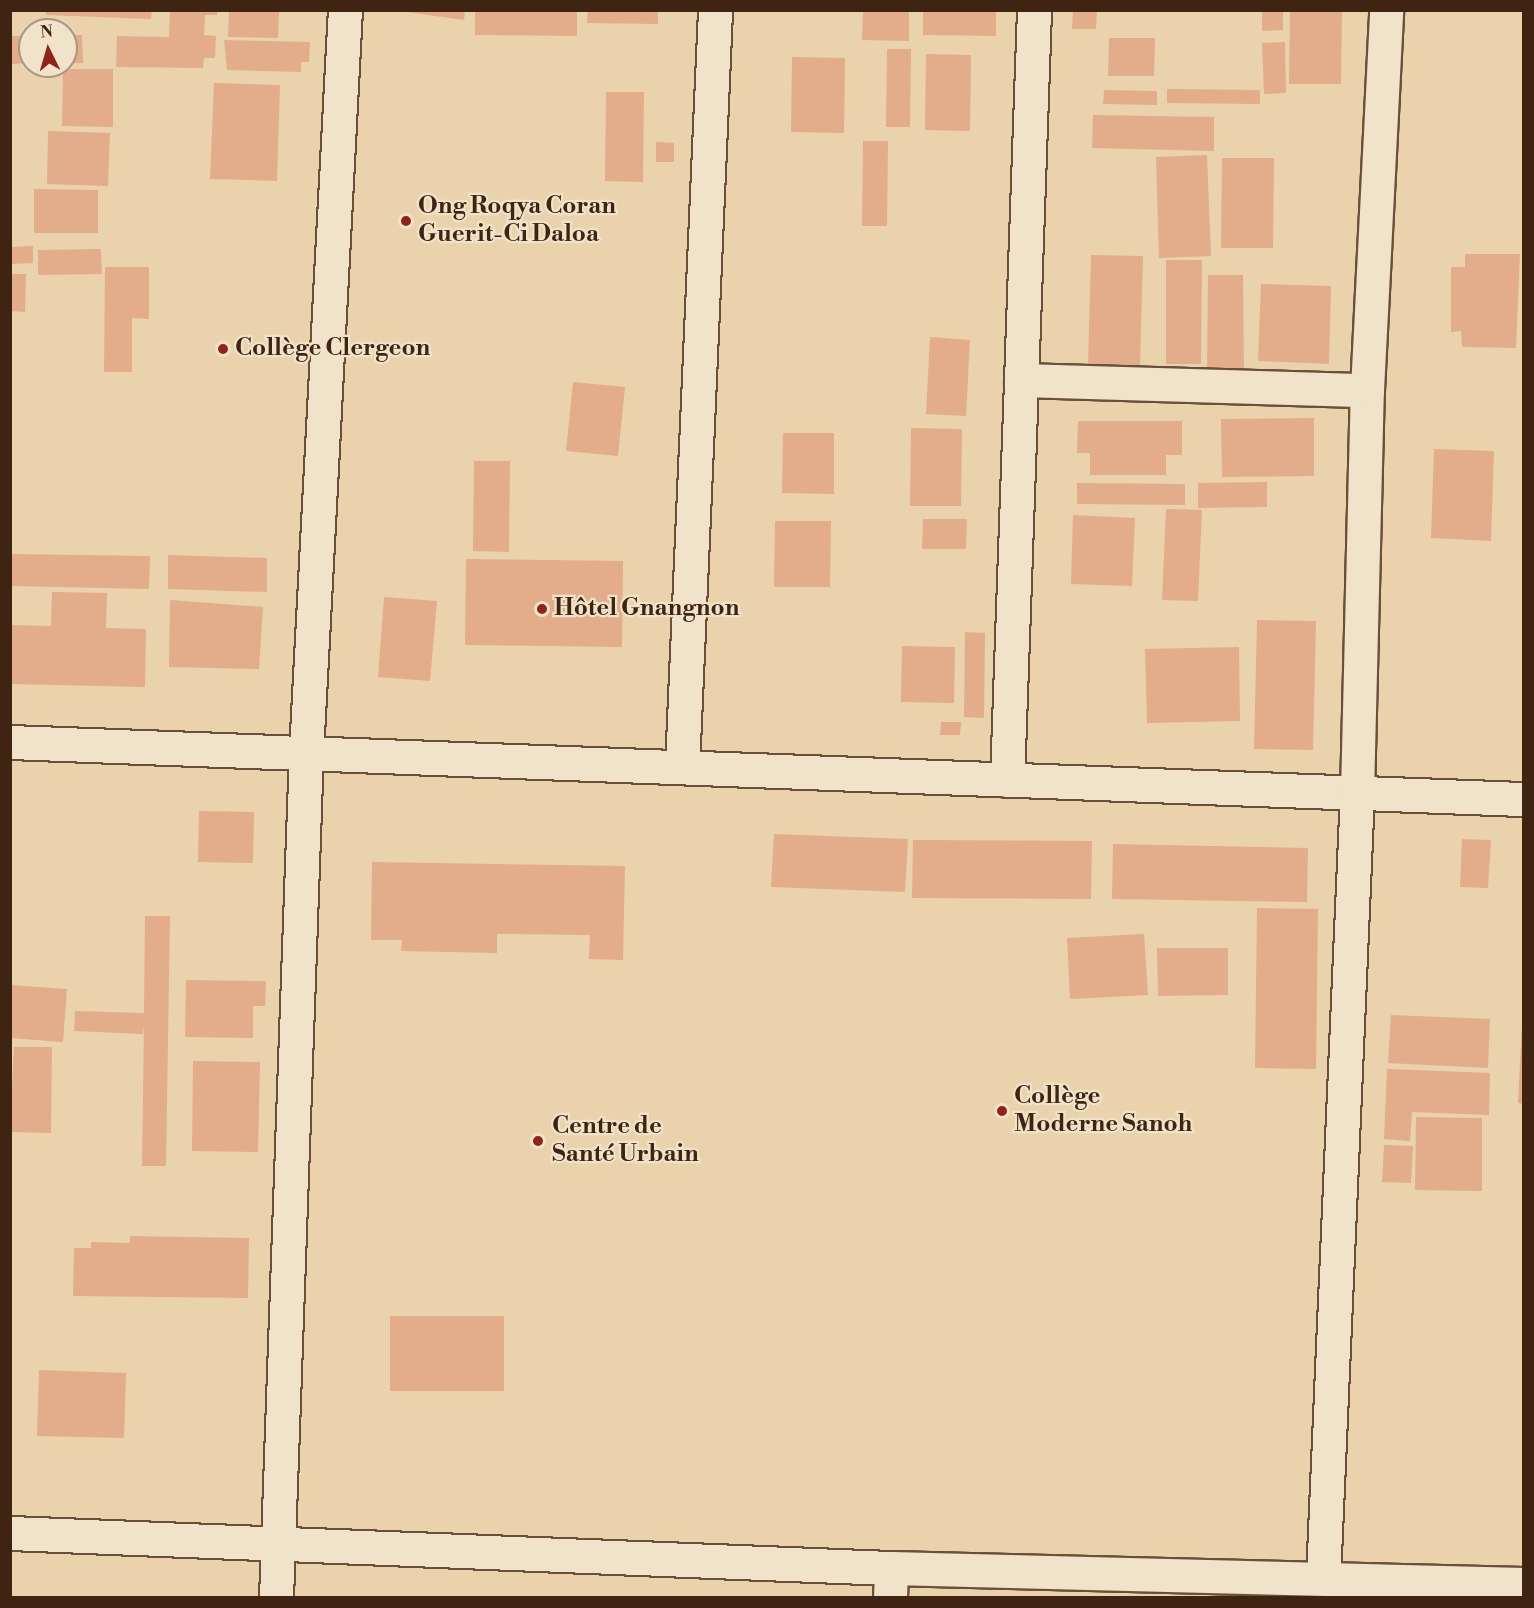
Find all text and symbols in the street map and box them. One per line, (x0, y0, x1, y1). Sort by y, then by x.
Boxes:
north arrow (18, 18, 78, 78)
text: N (39, 22, 54, 43)
place label: Ong Roqya Coran Guerit-Ci Daloa (418, 193, 616, 249)
marker: Ong Roqya Coran Guerit-Ci Daloa (399, 214, 413, 228)
place label: Collège Clergeon (235, 335, 430, 363)
marker: Collège Clergeon (216, 342, 230, 356)
place label: Hôtel Gnangnon (554, 595, 739, 623)
marker: Hôtel Gnangnon (535, 602, 549, 616)
place label: Collège Moderne Sanoh (1014, 1083, 1192, 1139)
marker: Collège Moderne Sanoh (995, 1104, 1009, 1118)
place label: Centre de Santé Urbain (552, 1113, 699, 1169)
marker: Centre de Santé Urbain (529, 1132, 547, 1150)

